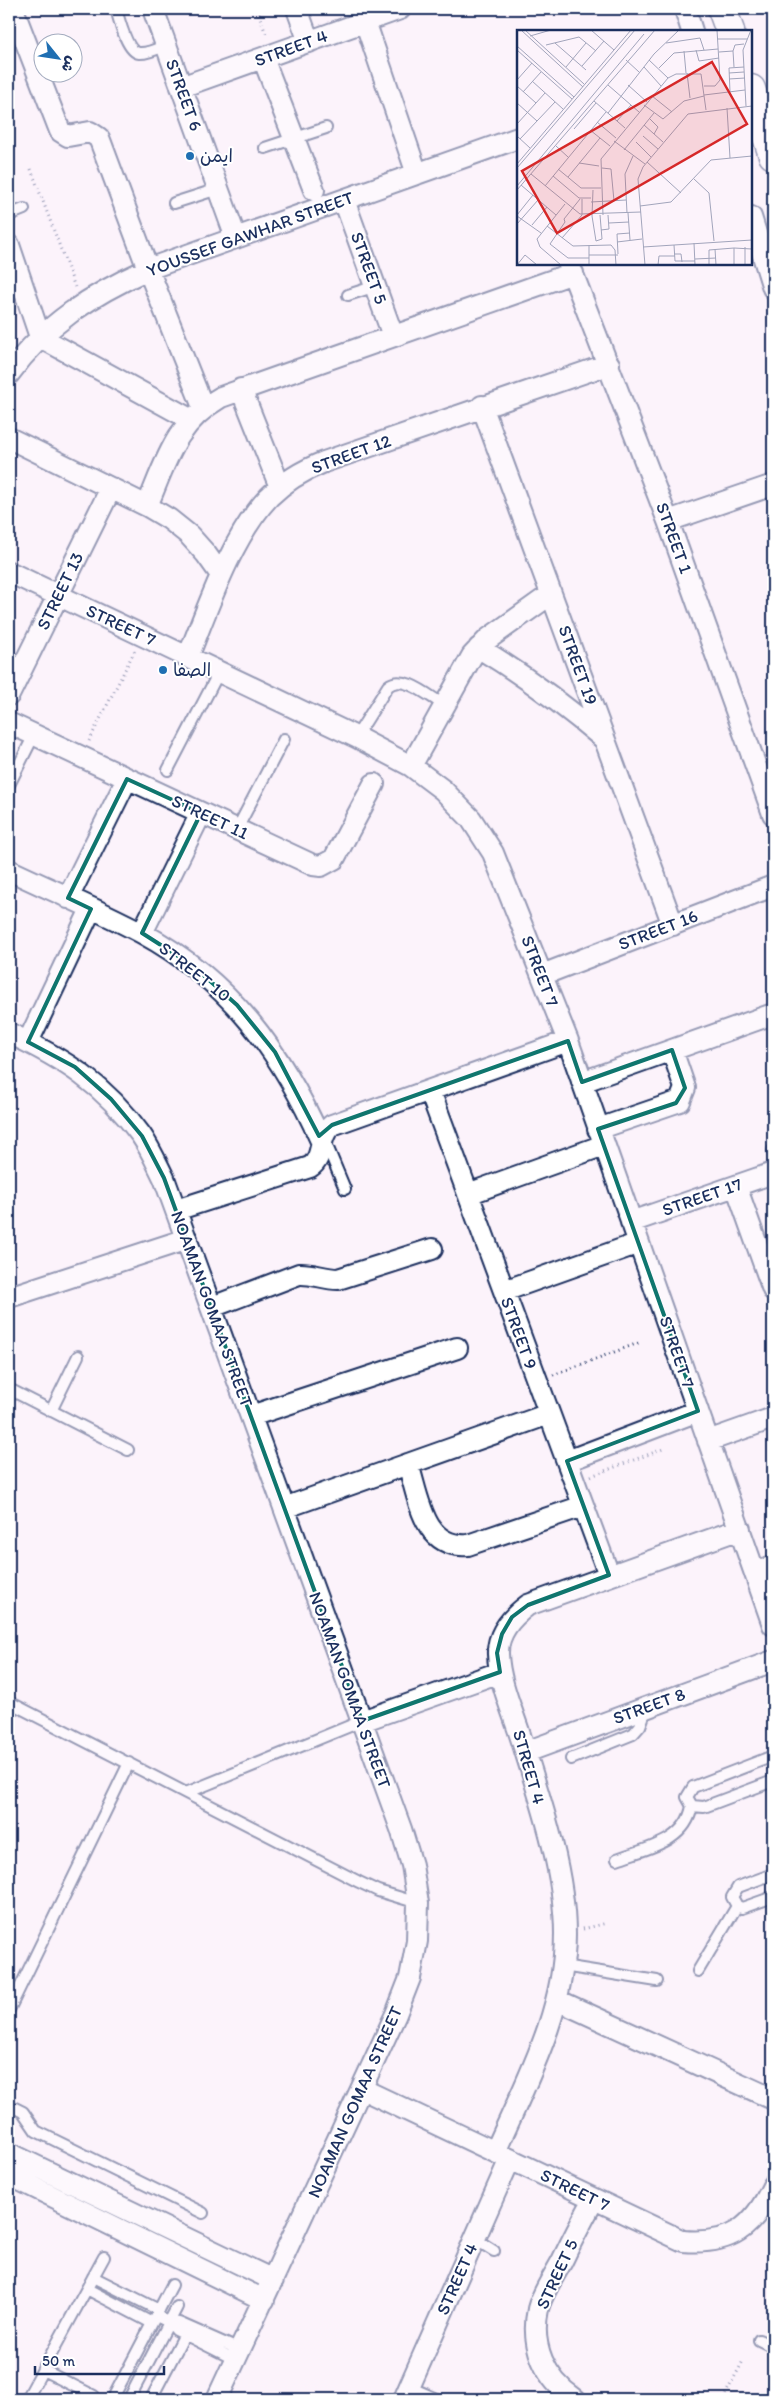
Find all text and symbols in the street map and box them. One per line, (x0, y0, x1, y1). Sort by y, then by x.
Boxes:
street label: STREET 4 (251, 25, 331, 71)
inset map (517, 30, 752, 265)
north arrow (32, 32, 82, 82)
text: ش (58, 53, 80, 75)
street label: STREET 6 (161, 56, 207, 134)
place label: ايمن (200, 145, 233, 167)
marker: ايمن (184, 150, 196, 162)
street label: YOUSSEF GAWHAR STREET (144, 186, 356, 282)
street label: STREET 5 (346, 229, 392, 307)
street label: STREET 12 (308, 429, 394, 479)
street label: STREET 1 (651, 500, 697, 576)
street label: STREET 13 (32, 548, 88, 633)
street label: STREET 7 (83, 599, 159, 651)
street label: STREET 19 (553, 622, 603, 708)
place label: الصفا (173, 659, 211, 681)
marker: الصفا (157, 664, 169, 676)
street label: STREET 11 (168, 790, 252, 844)
street label: STREET 16 (615, 905, 701, 955)
street label: STREET 7 (516, 932, 564, 1010)
street label: STREET 10 (155, 937, 235, 1007)
street label: STREET 17 (659, 1173, 745, 1221)
street label: NOAMAN GOMAA STREET (166, 1208, 258, 1410)
street label: STREET 9 (496, 1294, 542, 1372)
street label: STREET 7 (654, 1313, 700, 1391)
street label: NOAMAN GOMAA STREET (304, 1589, 396, 1791)
street label: STREET 8 (610, 1683, 688, 1729)
street label: STREET 4 (508, 1727, 550, 1807)
street label: NOAMAN GOMAA STREET (303, 2003, 407, 2201)
street label: STREET 7 (537, 2164, 613, 2216)
street label: STREET 5 (531, 2235, 583, 2313)
street label: STREET 4 (431, 2240, 483, 2318)
scale bar (35, 2343, 164, 2375)
text: 50 m (42, 2352, 75, 2370)

